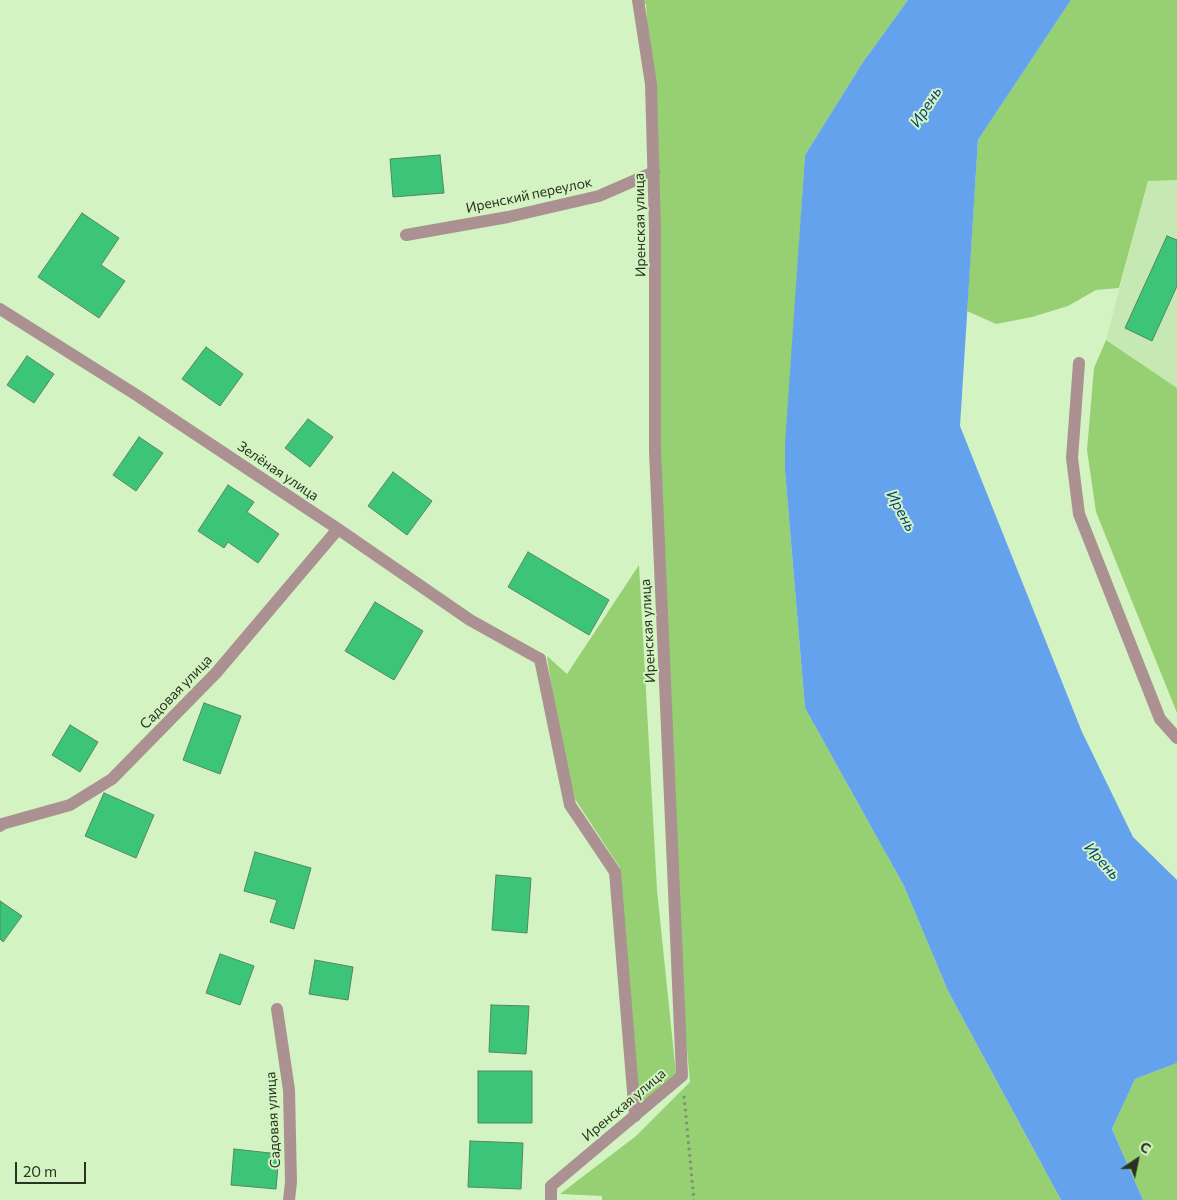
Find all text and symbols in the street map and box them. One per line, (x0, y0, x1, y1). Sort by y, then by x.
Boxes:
water label: Ирень (906, 84, 946, 130)
street label: Иренский переулок (464, 173, 594, 217)
street label: Иренская улица (631, 173, 649, 277)
street label: Зелёная улица (234, 438, 322, 504)
water label: Ирень (882, 487, 920, 535)
street label: Иренская улица (637, 579, 659, 683)
street label: Садовая улица (136, 651, 216, 733)
water label: Ирень (1081, 839, 1123, 883)
street label: Иренская улица (579, 1065, 669, 1145)
street label: Садовая улица (262, 1071, 284, 1169)
north arrow (1112, 1135, 1162, 1185)
text: С (1137, 1137, 1154, 1157)
scale bar (18, 1152, 89, 1184)
text: 20 m (23, 1162, 57, 1180)

